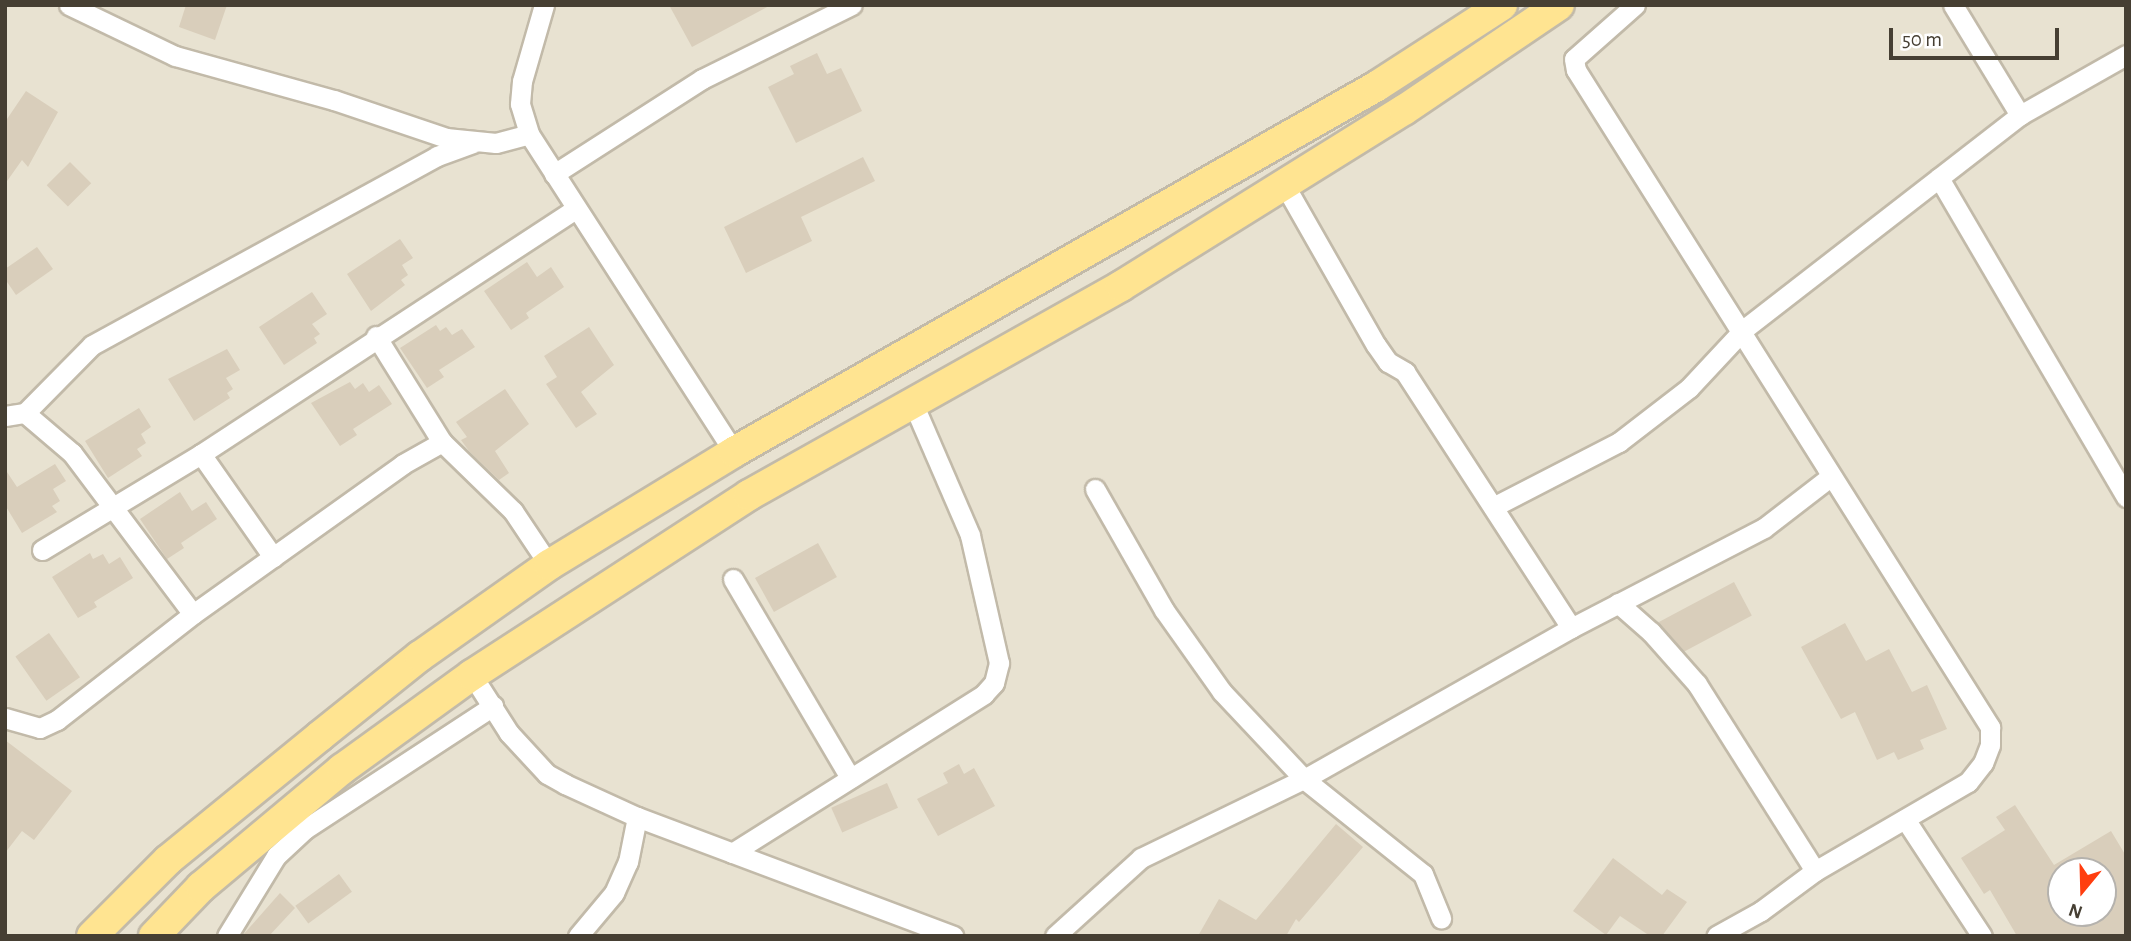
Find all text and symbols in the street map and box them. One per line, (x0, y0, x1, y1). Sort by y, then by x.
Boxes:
scale bar (1893, 14, 2063, 58)
text: 50 m (1902, 29, 1942, 50)
north arrow (2047, 857, 2117, 927)
text: N (2066, 899, 2085, 922)

